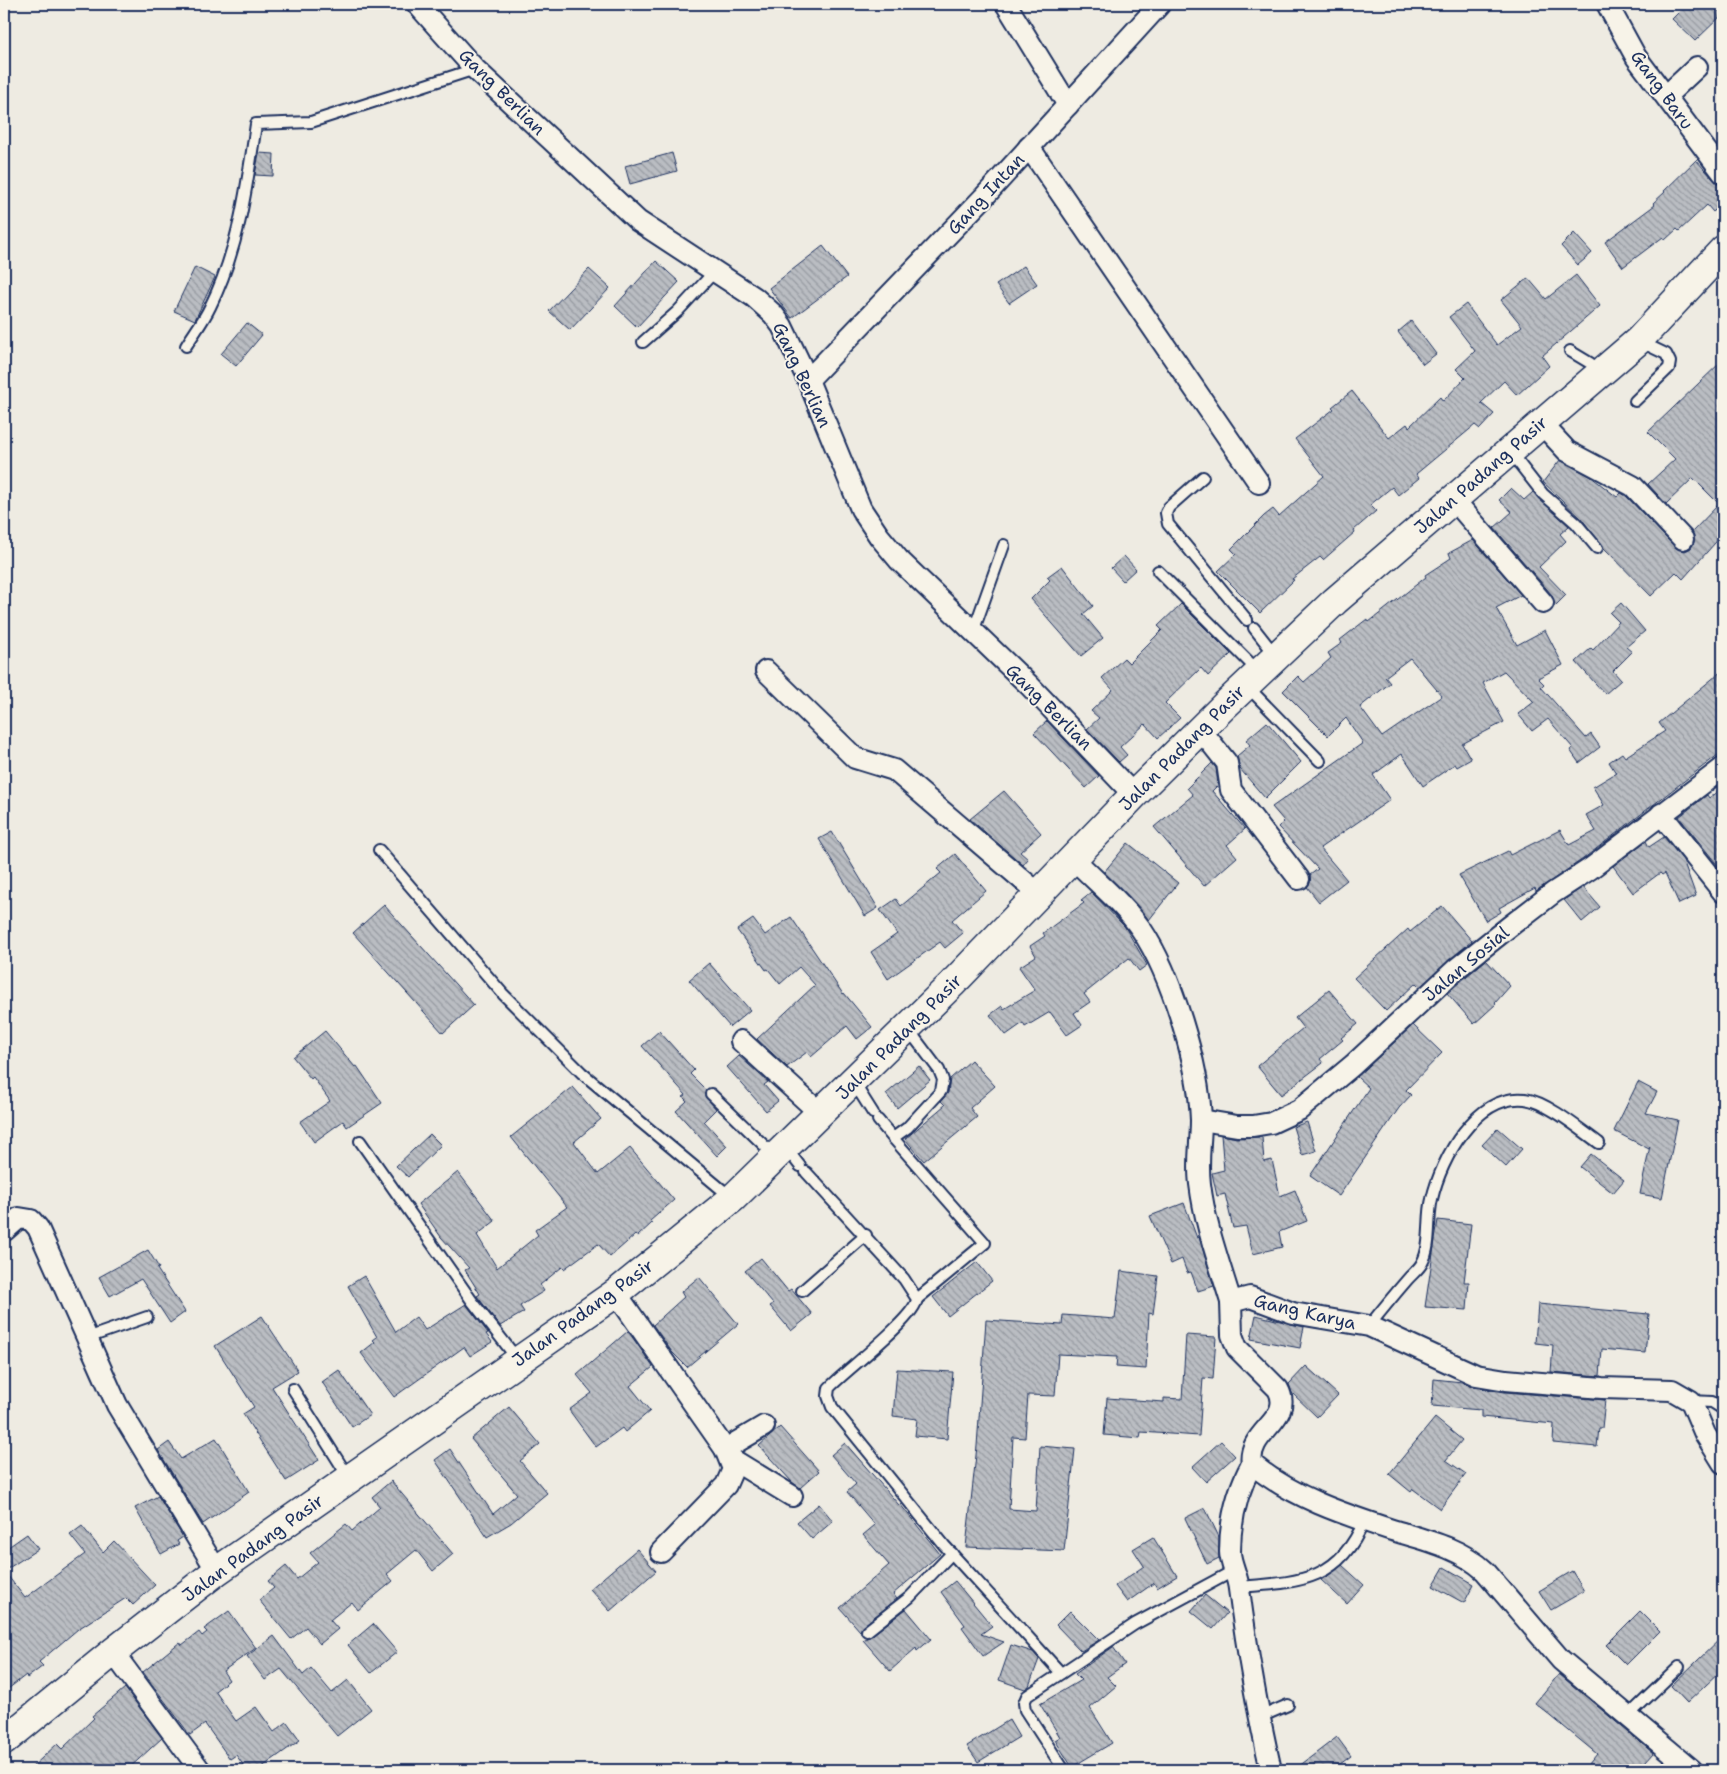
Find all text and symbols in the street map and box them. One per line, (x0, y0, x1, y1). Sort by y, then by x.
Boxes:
street label: Gang Berlian (453, 43, 551, 141)
street label: Gang Baru (1625, 46, 1699, 134)
street label: Gang Intan (942, 148, 1030, 240)
street label: Gang Berlian (767, 319, 837, 431)
street label: Jalan Padang Pasir (1409, 410, 1553, 540)
street label: Gang Berlian (1000, 658, 1098, 756)
street label: Jalan Padang Pasir (1114, 680, 1250, 816)
street label: Jalan Sosial (1418, 920, 1515, 1007)
street label: Jalan Padang Pasir (831, 969, 967, 1105)
street label: Jalan Padang Pasir (508, 1254, 658, 1372)
street label: Gang Karya (1251, 1289, 1359, 1335)
street label: Jalan Padang Pasir (178, 1489, 328, 1607)

